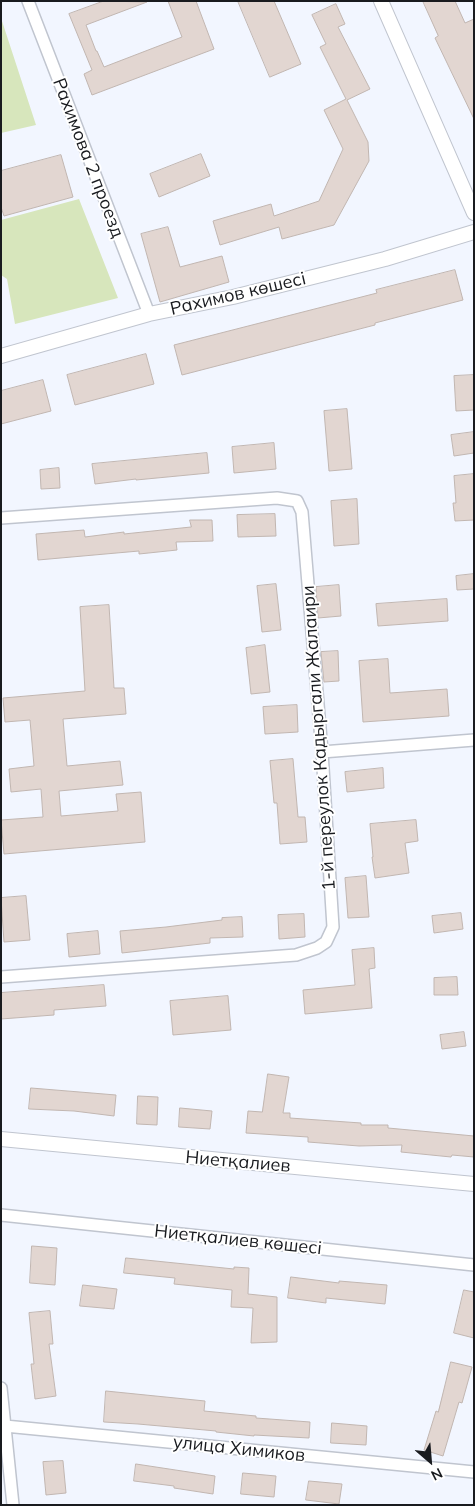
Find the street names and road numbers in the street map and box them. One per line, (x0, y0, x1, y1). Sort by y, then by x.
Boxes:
street label: Рахимова 2 проезд (48, 75, 128, 241)
street label: Рахимов көшесі (168, 268, 308, 320)
street label: 1-й переулок Кадыргали Жалаири (298, 585, 340, 891)
street label: Ниетқалиев (185, 1147, 291, 1177)
street label: Ниетқалиев көшесі (153, 1220, 323, 1260)
street label: улица Химиков (172, 1431, 306, 1467)

